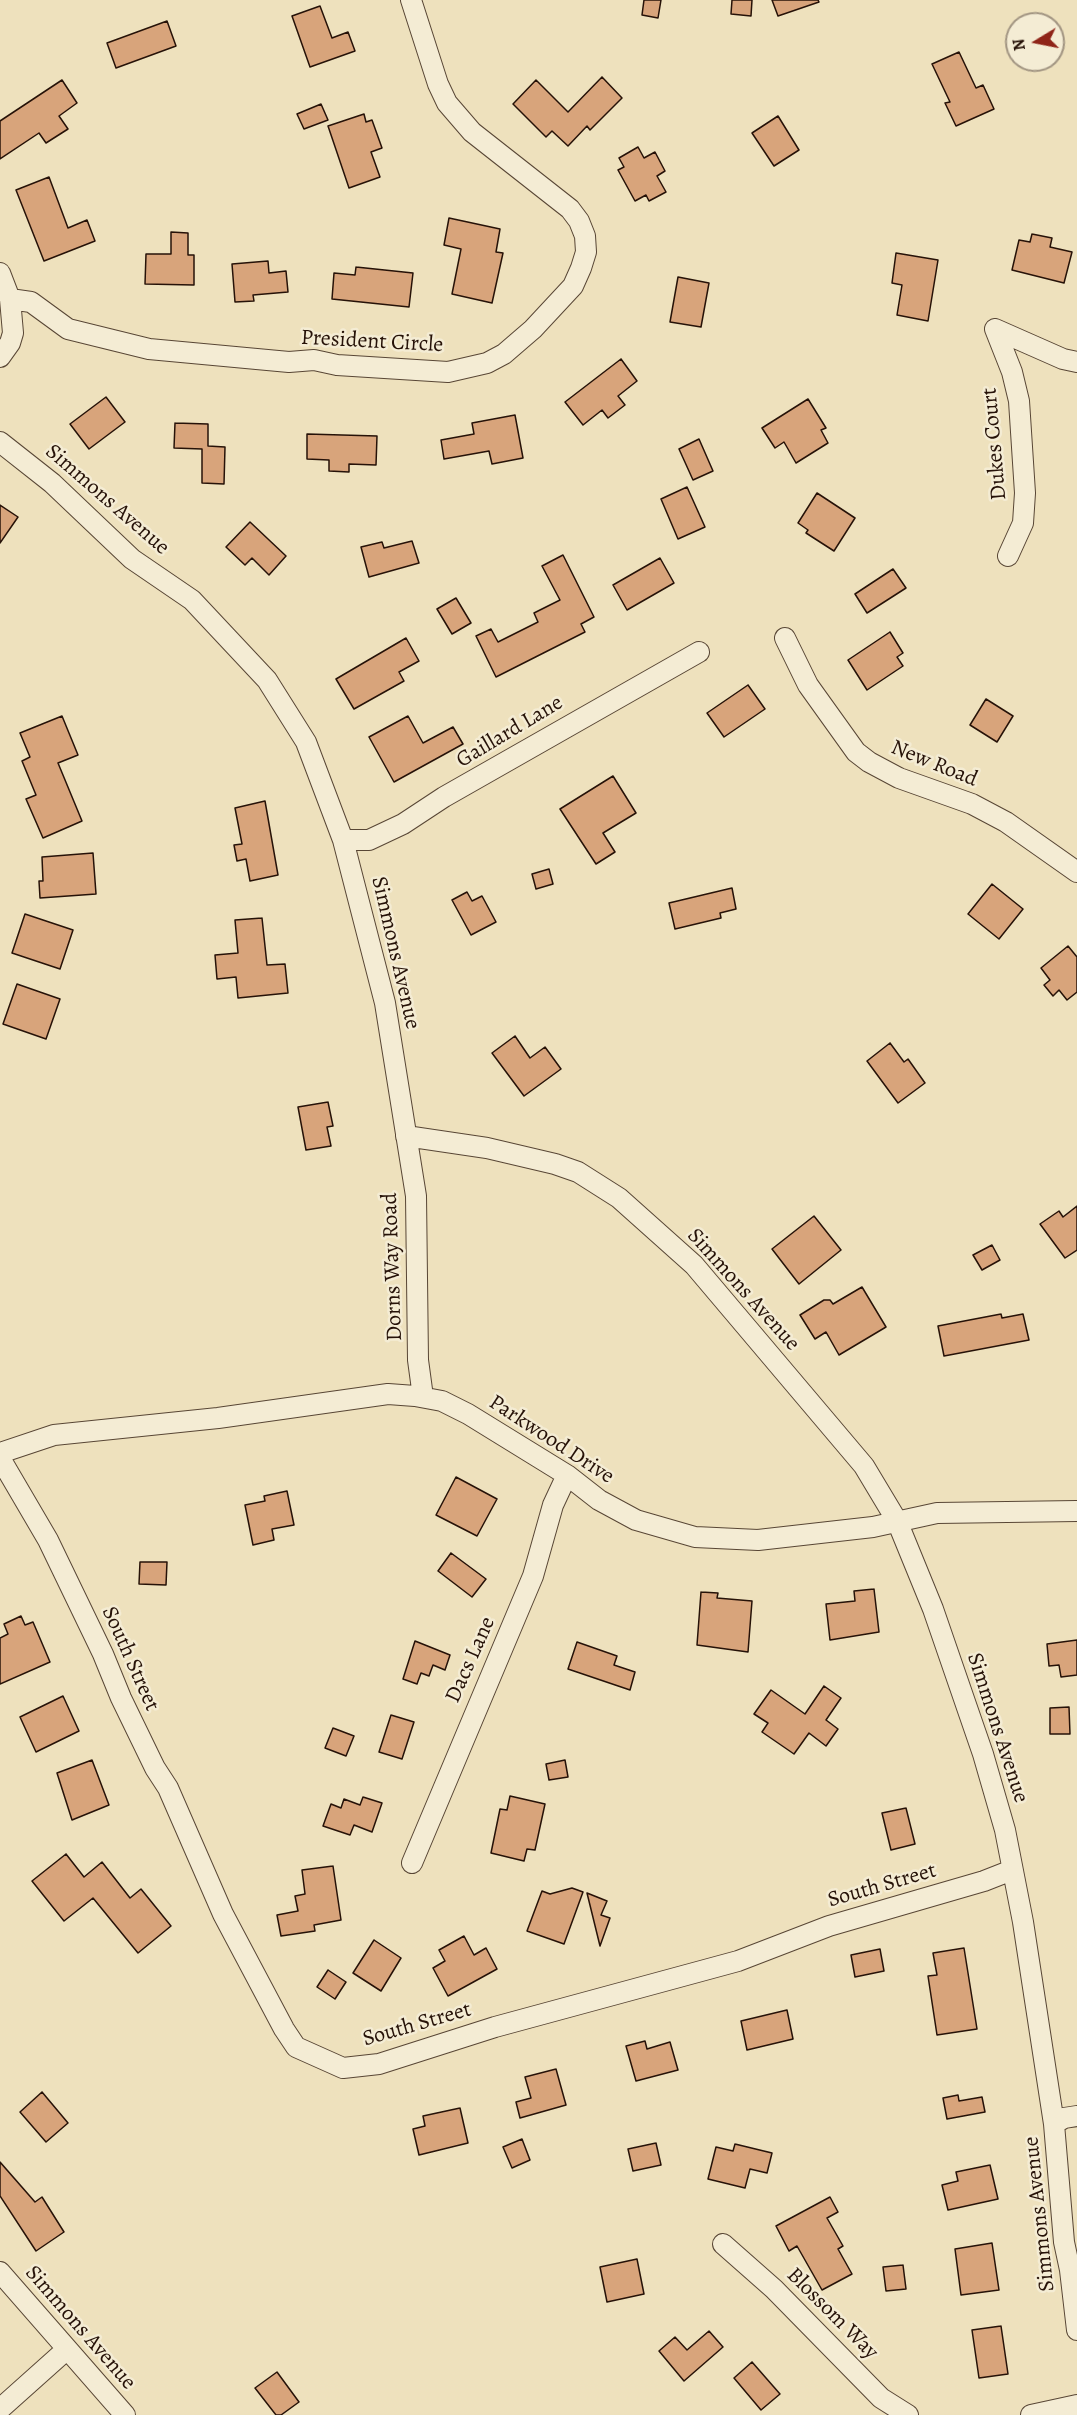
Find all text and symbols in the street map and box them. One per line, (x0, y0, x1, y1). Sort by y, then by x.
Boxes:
north arrow (1005, 12, 1065, 72)
text: N (1007, 37, 1031, 52)
street label: President Circle (300, 325, 444, 359)
street label: Dukes Court (977, 387, 1013, 501)
street label: Simmons Avenue (39, 439, 175, 561)
street label: Gaillard Lane (452, 690, 568, 774)
street label: New Road (887, 735, 981, 793)
street label: Simmons Avenue (365, 874, 425, 1032)
street label: Dorns Way Road (377, 1192, 409, 1342)
street label: Simmons Avenue (681, 1223, 805, 1357)
street label: Parkwood Drive (483, 1390, 619, 1490)
street label: South Street (95, 1603, 165, 1715)
street label: Dacs Lane (440, 1613, 502, 1707)
street label: Simmons Avenue (960, 1650, 1034, 1806)
street label: South Street (825, 1858, 939, 1914)
street label: South Street (360, 1997, 474, 2053)
street label: Simmons Avenue (1019, 2135, 1061, 2293)
street label: Simmons Avenue (19, 2260, 141, 2396)
street label: Blossom Way (781, 2263, 883, 2365)

